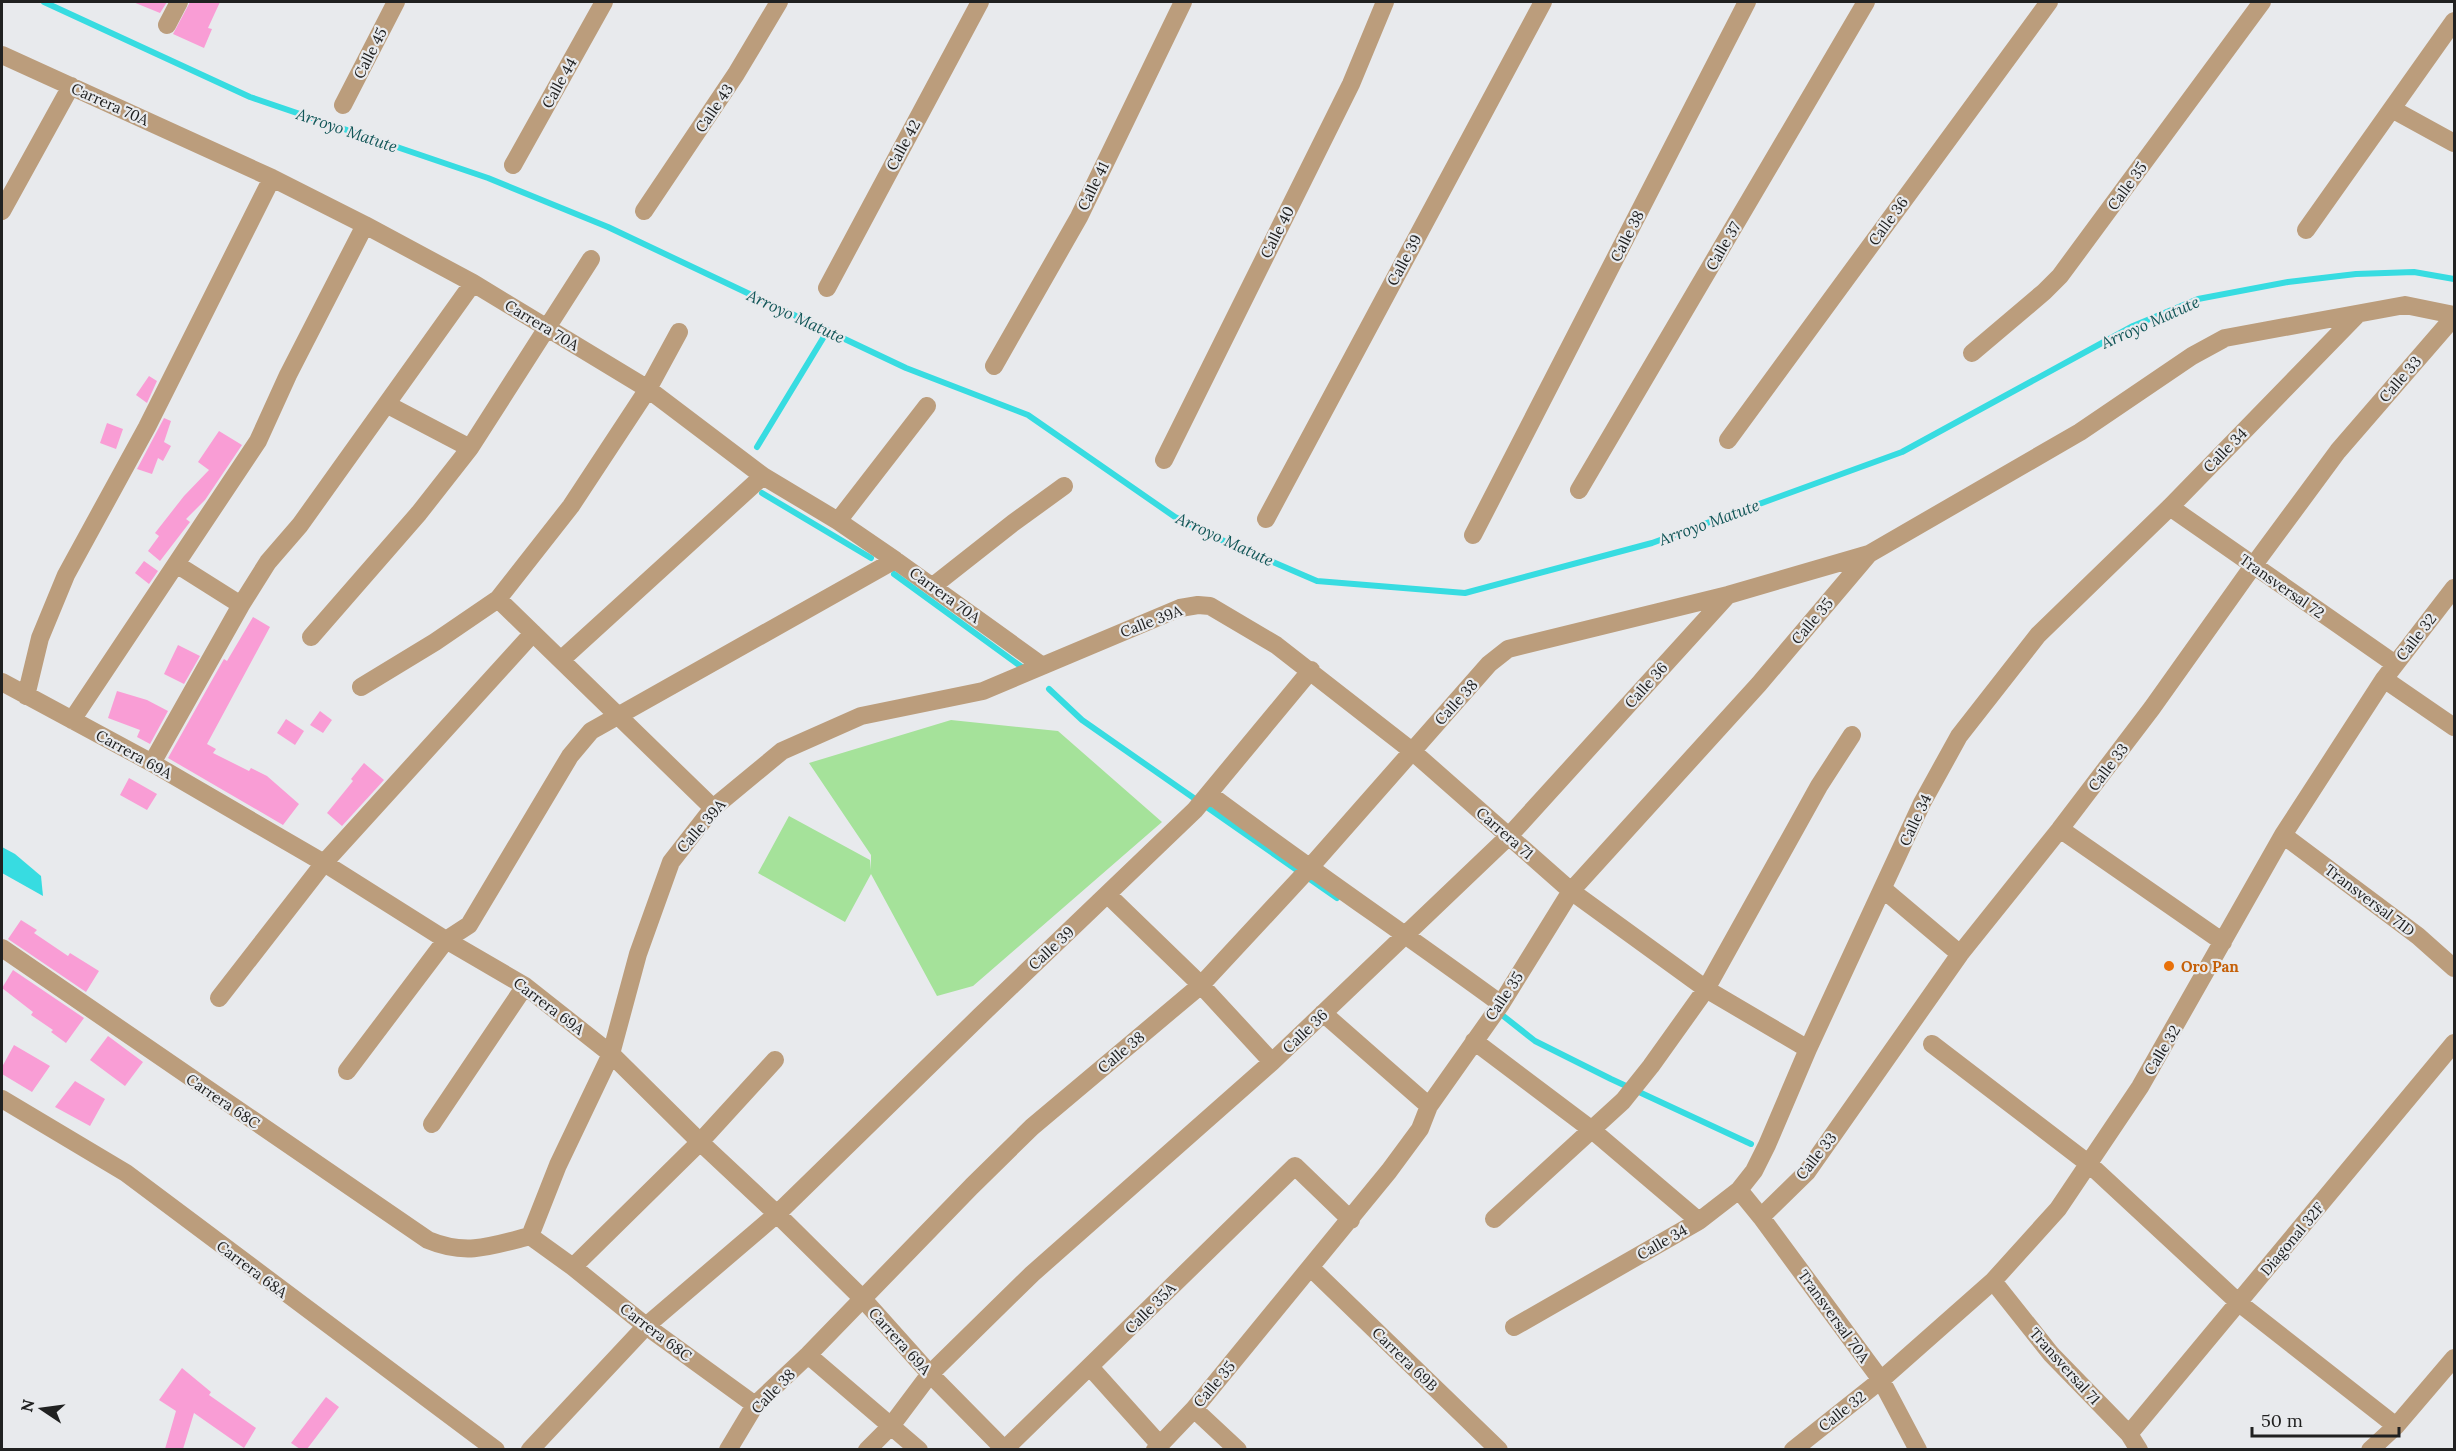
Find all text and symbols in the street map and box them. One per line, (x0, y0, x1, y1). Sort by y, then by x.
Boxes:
street label: Calle 45 (349, 24, 391, 82)
street label: Calle 44 (537, 54, 581, 112)
street label: Carrera 70A (68, 78, 152, 130)
street label: Calle 43 (691, 80, 737, 136)
water label: Arroyo Matute (293, 103, 400, 157)
street label: Calle 42 (882, 116, 924, 174)
street label: Calle 41 (1073, 158, 1113, 214)
street label: Calle 35 (2103, 158, 2151, 214)
street label: Calle 36 (1864, 193, 1912, 249)
street label: Calle 40 (1256, 203, 1298, 261)
street label: Calle 38 (1606, 207, 1648, 265)
street label: Calle 37 (1701, 218, 1745, 274)
street label: Calle 39 (1383, 231, 1425, 289)
water label: Arroyo Matute (743, 284, 848, 348)
water label: Arroyo Matute (2097, 291, 2203, 353)
street label: Carrera 70A (502, 295, 583, 355)
street label: Calle 33 (2375, 352, 2425, 406)
street label: Calle 34 (2199, 424, 2251, 476)
water label: Arroyo Matute (1655, 494, 1762, 550)
water label: Arroyo Matute (1172, 507, 1277, 571)
street label: Transversal 72 (2236, 550, 2328, 622)
street label: Carrera 70A (906, 563, 985, 627)
street label: Calle 35 (1787, 594, 1837, 648)
street label: Calle 39A (1117, 600, 1185, 641)
street label: Calle 32 (2392, 610, 2440, 664)
street label: Calle 36 (1620, 658, 1672, 712)
street label: Calle 38 (1430, 675, 1482, 729)
street label: Carrera 69A (93, 725, 176, 783)
street label: Calle 33 (2084, 739, 2132, 795)
street label: Calle 34 (1895, 791, 1935, 849)
street label: Calle 39A (673, 795, 730, 857)
street label: Carrera 71 (1472, 803, 1538, 863)
street label: Transversal 71D (2321, 860, 2419, 940)
street label: Calle 39 (1024, 922, 1078, 974)
place label: Oro Pan (2181, 957, 2239, 976)
marker: Oro Pan (2162, 959, 2176, 973)
street label: Calle 35 (1481, 968, 1527, 1024)
street label: Carrera 69A (510, 973, 589, 1039)
street label: Calle 36 (1278, 1005, 1332, 1057)
street label: Calle 32 (2140, 1022, 2184, 1078)
street label: Calle 38 (1094, 1027, 1148, 1077)
street label: Carrera 68C (182, 1069, 264, 1133)
street label: Calle 33 (1792, 1128, 1840, 1184)
street label: Diagonal 32F (2256, 1199, 2328, 1279)
street label: Calle 34 (1633, 1220, 1691, 1264)
street label: Carrera 68A (213, 1236, 292, 1302)
street label: Transversal 70A (1794, 1266, 1874, 1367)
street label: Calle 35A (1121, 1278, 1180, 1337)
street label: Carrera 68C (616, 1299, 696, 1365)
street label: Carrera 69A (865, 1303, 936, 1379)
street label: Carrera 69B (1368, 1323, 1442, 1395)
street label: Transversal 71 (2026, 1324, 2104, 1408)
street label: Calle 35 (1189, 1357, 1239, 1411)
street label: Calle 38 (747, 1365, 799, 1417)
north arrow (12, 1379, 72, 1439)
street label: Calle 32 (1815, 1387, 1869, 1435)
text: N (16, 1397, 39, 1414)
scale bar (2252, 1400, 2399, 1438)
text: 50 m (2261, 1409, 2303, 1432)

